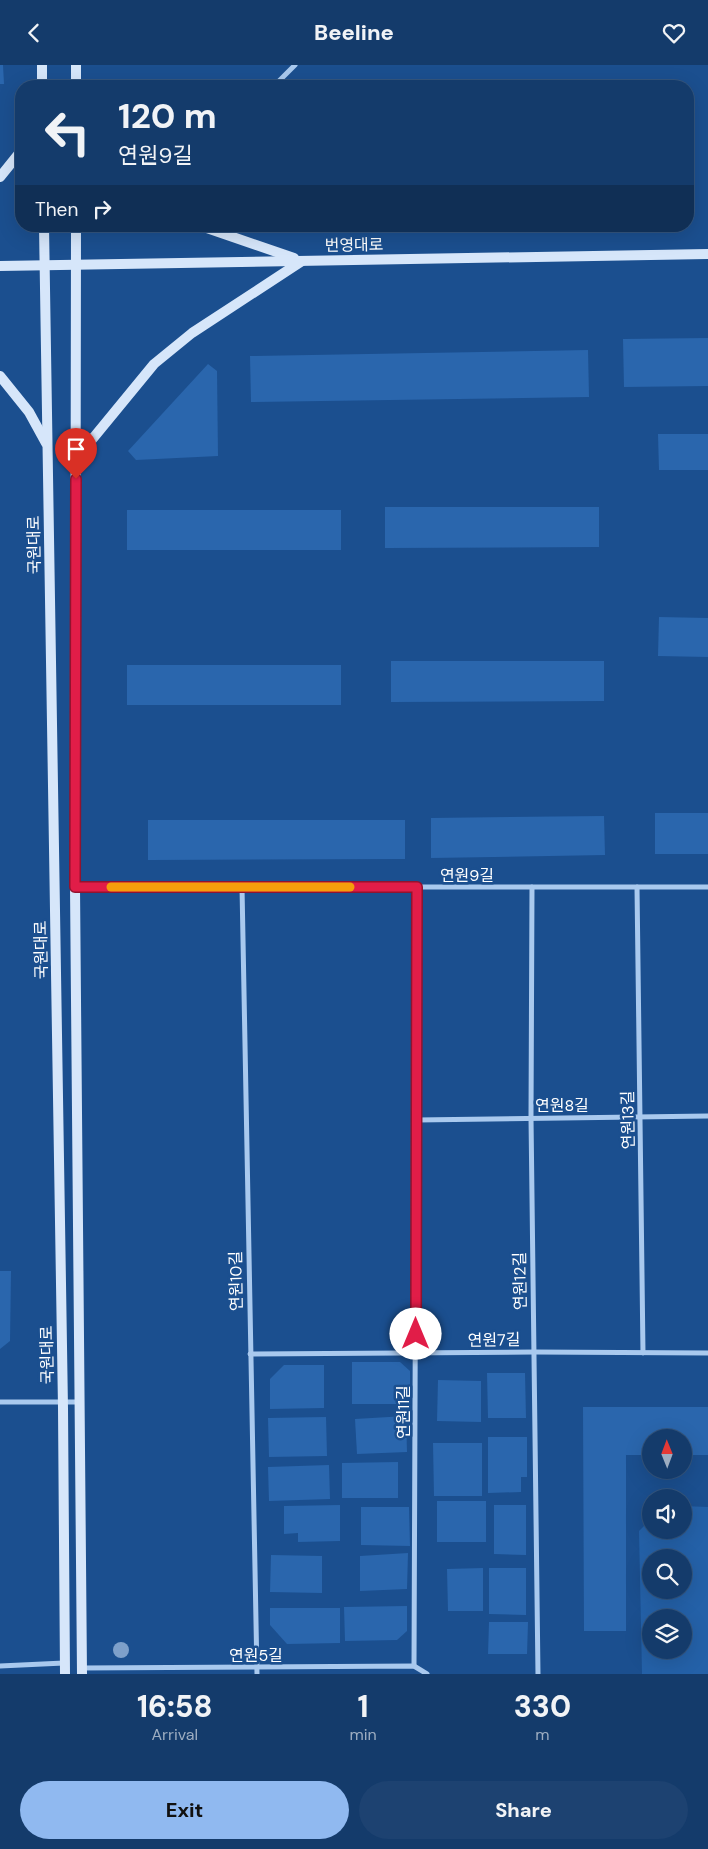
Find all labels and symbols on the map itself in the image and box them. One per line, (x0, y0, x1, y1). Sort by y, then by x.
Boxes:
street label: 번영대로 (324, 234, 384, 256)
pin (55, 428, 97, 479)
street label: 국원대로 (23, 515, 45, 575)
street label: 연원9길 (440, 865, 494, 886)
street label: 국원대로 (30, 920, 52, 980)
street label: 연원13길 (617, 1091, 639, 1149)
street label: 연원8길 (535, 1095, 589, 1116)
street label: 연원10길 (225, 1251, 247, 1311)
street label: 연원12길 (509, 1252, 531, 1310)
position arrow (389, 1307, 441, 1359)
street label: 국원대로 (36, 1325, 58, 1385)
street label: 연원7길 (467, 1329, 521, 1351)
street label: 연원11길 (393, 1385, 414, 1439)
north arrow (642, 1429, 692, 1479)
street label: 연원5길 (229, 1645, 283, 1666)

